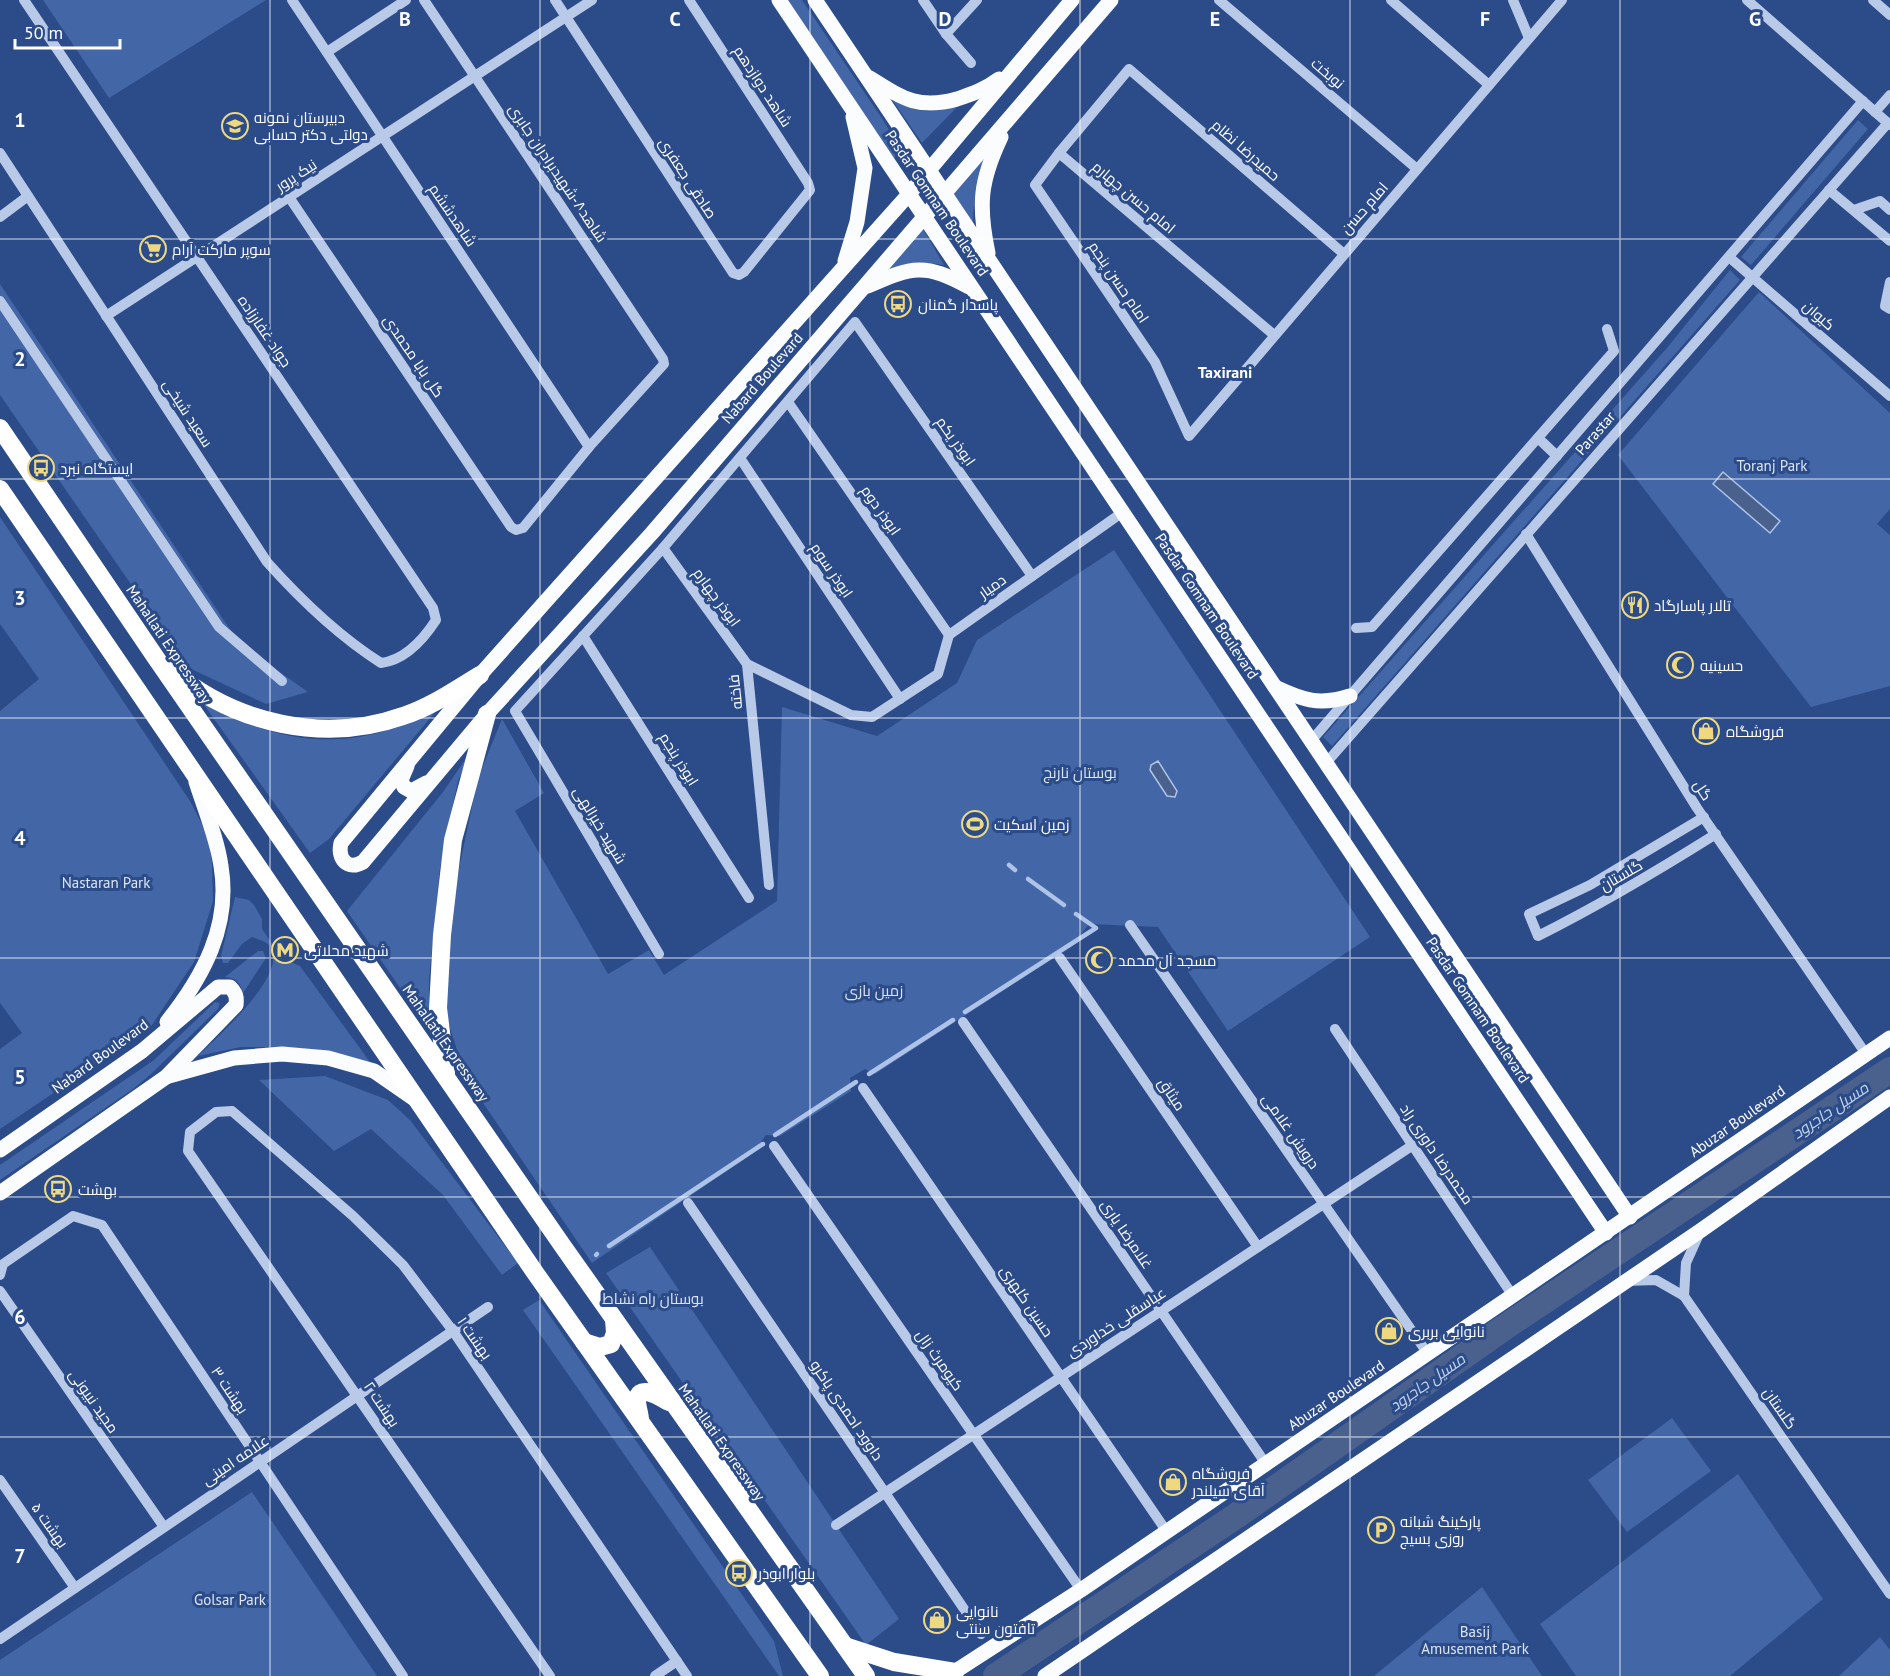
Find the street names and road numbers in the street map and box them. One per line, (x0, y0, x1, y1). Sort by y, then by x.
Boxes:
street label: شاهد دوازدهم (729, 42, 796, 131)
street label: نوبخت (1307, 53, 1349, 93)
street label: شاهد۸-شهیدبرادران جابری (504, 100, 611, 246)
street label: حمیدرضا نظام (1207, 115, 1284, 186)
street label: Pasdar Gomnam Boulevard (881, 126, 993, 280)
street label: صادقی جعفری (654, 134, 721, 223)
street label: نیک پرور (271, 155, 321, 197)
street label: امام حسن چهارم (1088, 157, 1180, 238)
street label: امام حسن (1336, 178, 1393, 239)
street label: شاهدششم (424, 180, 481, 251)
street label: امام حسن پنجم (1084, 238, 1153, 327)
street label: جواد غفارزاده (234, 291, 296, 371)
street label: کیوان (1798, 296, 1839, 335)
street label: گل بابا محمدی (379, 311, 449, 402)
street label: Nabard Boulevard (717, 329, 807, 427)
street label: سعید شیخی (158, 375, 217, 451)
street label: Parastar (1571, 407, 1619, 459)
street label: ابوذر یکم (931, 413, 980, 470)
street label: ابوذر دوم (856, 481, 905, 539)
street label: Pasdar Gomnam Boulevard (1151, 529, 1263, 683)
street label: ابوذر سوم (806, 539, 857, 602)
street label: ابوذر چهارم (689, 564, 745, 631)
street label: دمیار (974, 570, 1010, 603)
street label: Mahallati Expressway (122, 581, 216, 707)
street label: فاخته (724, 674, 746, 710)
street label: ابوذر پنجم (654, 729, 703, 790)
street label: گل (1689, 776, 1717, 804)
street label: شهید خیرالهی (569, 783, 631, 868)
street label: گلستان (1596, 855, 1646, 896)
street label: Pasdar Gomnam Boulevard (1422, 933, 1534, 1087)
street label: Mahallati Expressway (398, 981, 494, 1105)
street label: Nabard Boulevard (48, 1015, 152, 1097)
street label: میثاق (1153, 1074, 1190, 1115)
street label: Abuzar Boulevard (1685, 1081, 1789, 1161)
street label: درویش غلامی (1257, 1090, 1324, 1173)
street label: محمدرضا داوری راد (1395, 1100, 1478, 1209)
street label: غلامرضا یاری (1096, 1196, 1157, 1273)
street label: حسین کلهری (995, 1262, 1058, 1341)
street label: عباسقلی خداوردی (1063, 1283, 1170, 1362)
street label: بهشت ۱ (453, 1313, 496, 1364)
street label: کیومرث زال (912, 1326, 968, 1394)
street label: داوود احمدی پاکرو (805, 1356, 888, 1465)
street label: Abuzar Boulevard (1284, 1356, 1388, 1434)
street label: بهشت ۳ (206, 1363, 253, 1418)
street label: مجید نبیونی (64, 1365, 123, 1437)
street label: بهشت ۲ (359, 1378, 404, 1431)
street label: Mahallati Expressway (674, 1380, 770, 1504)
street label: گلستان (1758, 1384, 1801, 1433)
street label: علامه امینی (198, 1431, 273, 1490)
street label: بهشت ۵ (27, 1499, 72, 1552)

